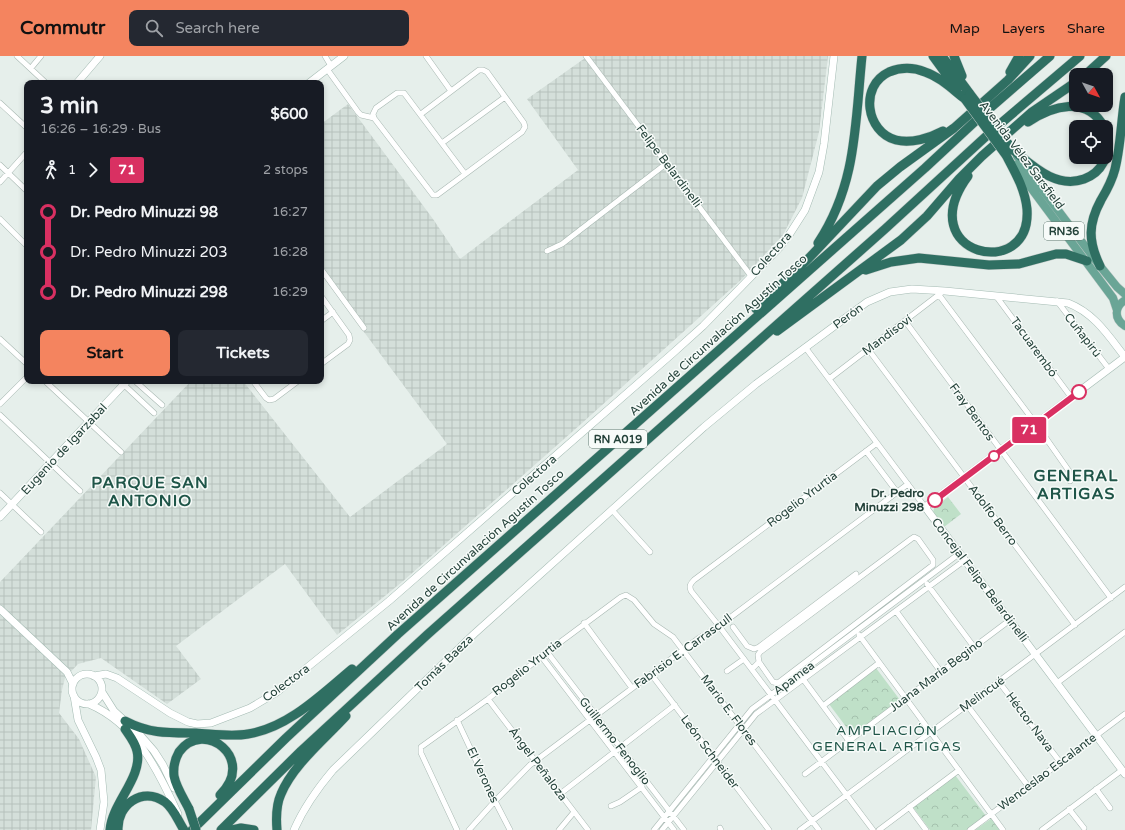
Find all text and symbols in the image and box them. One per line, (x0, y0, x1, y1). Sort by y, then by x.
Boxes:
search box (129, 10, 409, 46)
text: Commutr (20, 17, 105, 39)
icon: search (143, 17, 165, 39)
text: Search here (175, 19, 260, 37)
text: Map (950, 20, 980, 37)
text: Layers (1002, 20, 1045, 37)
text: Share (1067, 20, 1105, 37)
north arrow (1069, 68, 1113, 112)
map controls (1069, 68, 1113, 164)
text: 3 min (40, 93, 99, 119)
street label: Avenida Vélez Sarsfield (977, 98, 1067, 212)
text: $600 (270, 105, 308, 123)
button: locate (1069, 120, 1113, 164)
text: 16:26 – 16:29 · Bus (40, 121, 161, 137)
street label: Felipe Belardinelli (633, 122, 705, 210)
icon: walk (40, 159, 62, 181)
icon: forward (82, 159, 104, 181)
text: 71 (118, 161, 136, 178)
text: 1 (68, 162, 76, 178)
text: 2 stops (263, 162, 308, 178)
text: Dr. Pedro Minuzzi 98 (70, 203, 218, 221)
text: 16:27 (272, 204, 308, 220)
road number: RN36 (1044, 222, 1084, 240)
street label: Colectora (747, 229, 795, 279)
text: Dr. Pedro Minuzzi 203 (70, 243, 228, 261)
text: 16:28 (272, 244, 308, 260)
street label: Avenida de Circunvalación Agustín Tosco (626, 252, 810, 418)
text: Dr. Pedro Minuzzi 298 (70, 283, 228, 301)
text: 16:29 (272, 284, 308, 300)
street label: Perón (830, 300, 866, 332)
street label: Cuñapirú (1061, 310, 1105, 360)
street label: Mandisoví (859, 312, 915, 358)
street label: Tacuarembó (1008, 314, 1060, 380)
button: Start (40, 330, 170, 376)
button: Tickets (178, 330, 308, 376)
street label: Fray Bentos (946, 381, 998, 444)
unlabelled marker (1071, 384, 1087, 400)
street label: Eugenio de Igarzabal (18, 401, 110, 497)
line badge: 71 (1011, 417, 1047, 443)
text: 71 (1020, 421, 1038, 438)
road number: RN A019 (589, 430, 647, 448)
unlabelled marker (988, 450, 1000, 462)
street label: Colectora (509, 452, 559, 498)
district label: GENERAL ARTIGAS (1034, 466, 1118, 504)
street label: Avenida de Circunvalación Agustín Tosco (383, 467, 567, 633)
street label: Rogelio Yrurtia (764, 468, 840, 530)
district label: PARQUE SAN ANTONIO (91, 473, 209, 511)
street label: Adolfo Berro (966, 482, 1020, 548)
place label: Dr. Pedro Minuzzi 298 (854, 486, 924, 514)
marker: Dr. Pedro Minuzzi 298 (927, 492, 943, 508)
street label: Concejal Felipe Belardinelli (929, 515, 1031, 645)
street label: Fabrisio E. Carrascull (631, 611, 735, 691)
street label: Tomás Baeza (412, 632, 476, 694)
street label: Juana María Begino (887, 635, 985, 715)
street label: Rogelio Yrurtia (489, 636, 565, 698)
street label: Apamea (771, 658, 817, 698)
street label: Colectora (260, 661, 312, 705)
street label: Mario E. Flores (698, 672, 760, 748)
street label: Melincué (957, 673, 1007, 715)
street label: Héctor Nava (1003, 689, 1057, 755)
street label: Guillermo Fenoglio (576, 694, 654, 788)
street label: León Schneider (678, 712, 742, 792)
district label: AMPLIACIÓN GENERAL ARTIGAS (812, 722, 962, 755)
street label: Ángel Peñaloza (506, 724, 570, 804)
street label: Wenceslao Escalante (995, 730, 1099, 814)
street label: El Verones (464, 745, 502, 805)

